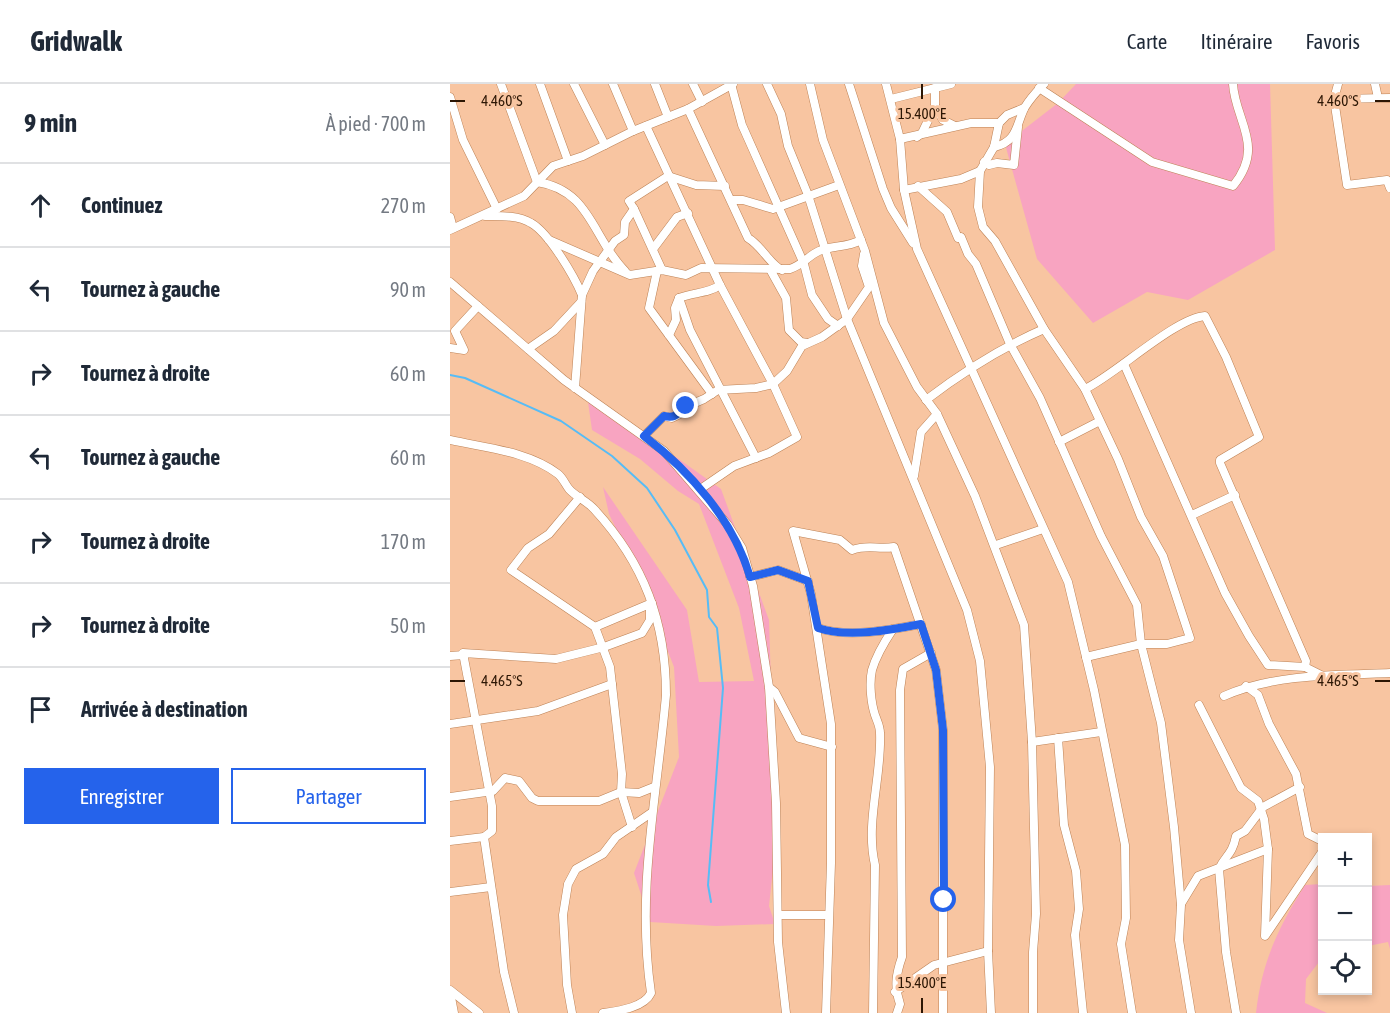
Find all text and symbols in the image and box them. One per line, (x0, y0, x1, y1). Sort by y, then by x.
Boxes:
text: Gridwalk (30, 25, 122, 57)
text: Carte (1127, 29, 1167, 53)
text: Itinéraire (1200, 29, 1272, 53)
text: Favoris (1305, 29, 1360, 53)
text: 4.460°S (481, 92, 523, 109)
text: 4.460°S (1317, 92, 1359, 109)
text: 15.400°E (898, 105, 947, 122)
text: 9 min (24, 108, 77, 138)
text: À pied · 700 m (326, 112, 426, 135)
icon: ahead (24, 189, 57, 222)
text: Continuez (81, 192, 163, 218)
text: 270 m (381, 194, 426, 217)
icon: left (24, 273, 57, 306)
text: Tournez à gauche (81, 276, 220, 302)
text: 90 m (390, 278, 426, 301)
icon: right (24, 357, 57, 390)
text: Tournez à droite (81, 360, 210, 386)
text: 60 m (390, 362, 426, 385)
route end (672, 392, 698, 418)
icon: left (24, 441, 57, 474)
text: Tournez à gauche (81, 444, 220, 470)
text: 60 m (390, 446, 426, 469)
icon: right (24, 525, 57, 558)
text: Tournez à droite (81, 528, 210, 554)
text: 170 m (381, 530, 426, 553)
icon: right (24, 609, 57, 642)
text: Tournez à droite (81, 612, 210, 638)
text: 50 m (390, 614, 426, 637)
text: 4.465°S (481, 672, 523, 689)
text: 4.465°S (1317, 672, 1359, 689)
icon: arrive (24, 693, 57, 726)
text: Arrivée à destination (81, 696, 248, 722)
button: Enregistrer (24, 768, 219, 824)
button: Partager (231, 768, 426, 824)
map controls (1318, 833, 1372, 995)
button: + (1318, 833, 1372, 887)
route start (930, 886, 956, 912)
button: − (1318, 887, 1372, 941)
button: locate (1318, 941, 1372, 995)
text: 15.400°E (898, 974, 947, 991)

